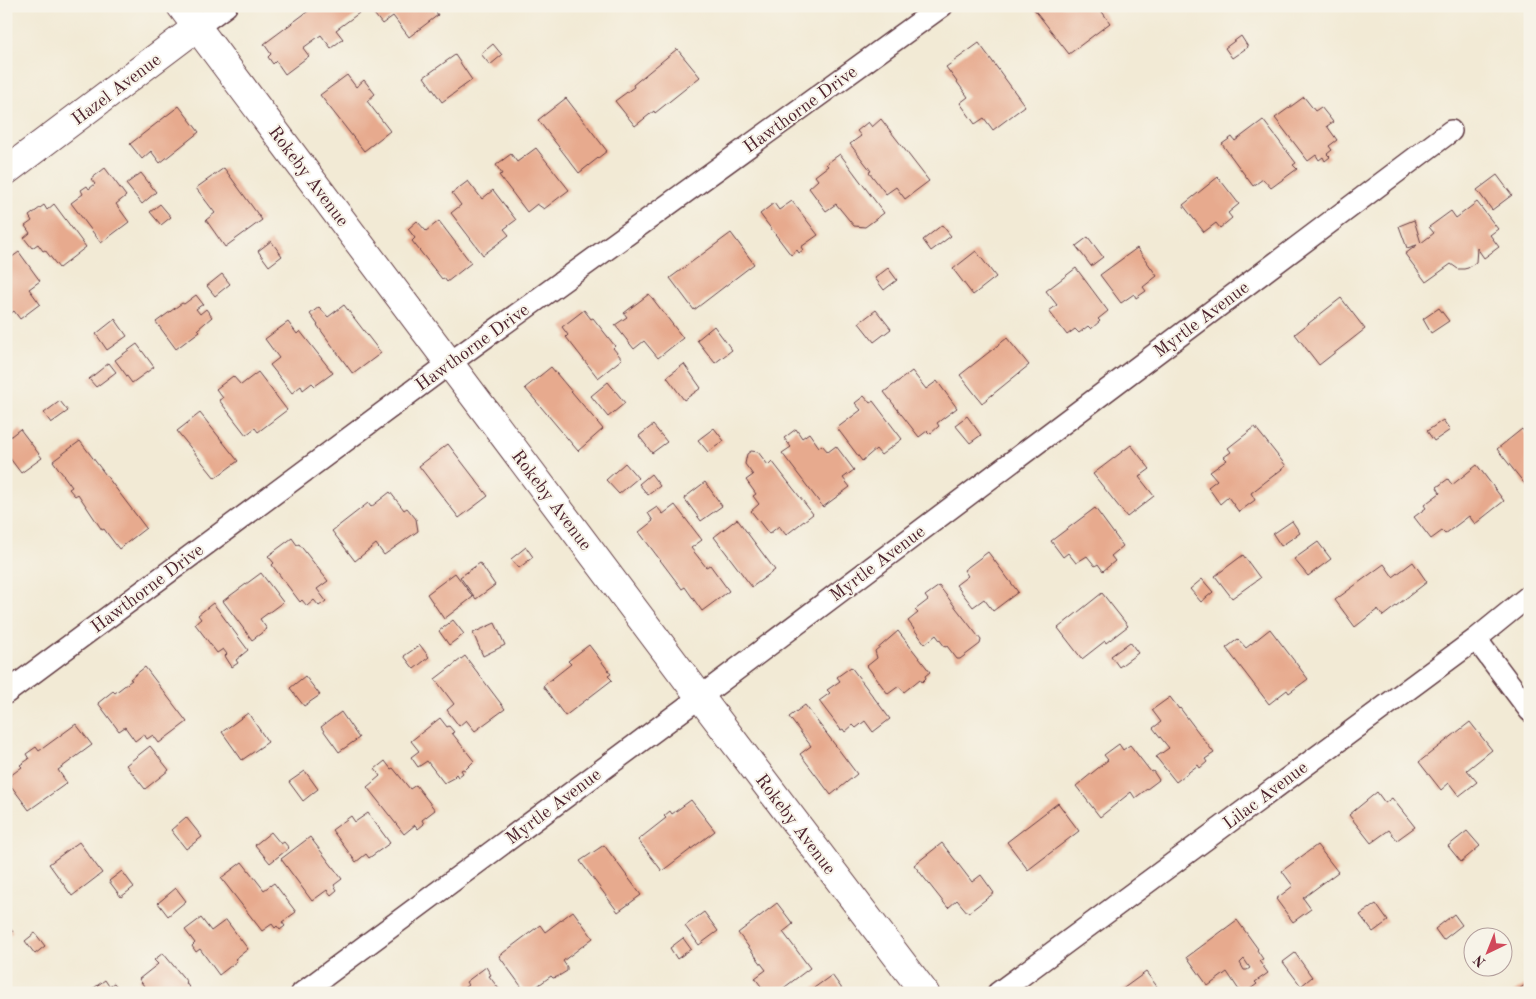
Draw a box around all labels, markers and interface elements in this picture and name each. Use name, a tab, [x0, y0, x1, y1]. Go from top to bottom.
street label: Hazel Avenue	[69, 51, 164, 129]
street label: Hawthorne Drive	[741, 63, 861, 157]
street label: Rokeby Avenue	[265, 123, 352, 230]
street label: Myrtle Avenue	[1151, 278, 1252, 361]
street label: Hawthorne Drive	[413, 301, 533, 395]
street label: Rokeby Avenue	[508, 447, 595, 554]
street label: Myrtle Avenue	[827, 522, 928, 605]
street label: Hawthorne Drive	[88, 541, 207, 637]
street label: Lilac Avenue	[1220, 758, 1311, 833]
street label: Myrtle Avenue	[503, 765, 604, 848]
street label: Rokeby Avenue	[752, 771, 839, 878]
north arrow	[1464, 926, 1514, 976]
text: N	[1471, 952, 1489, 970]

